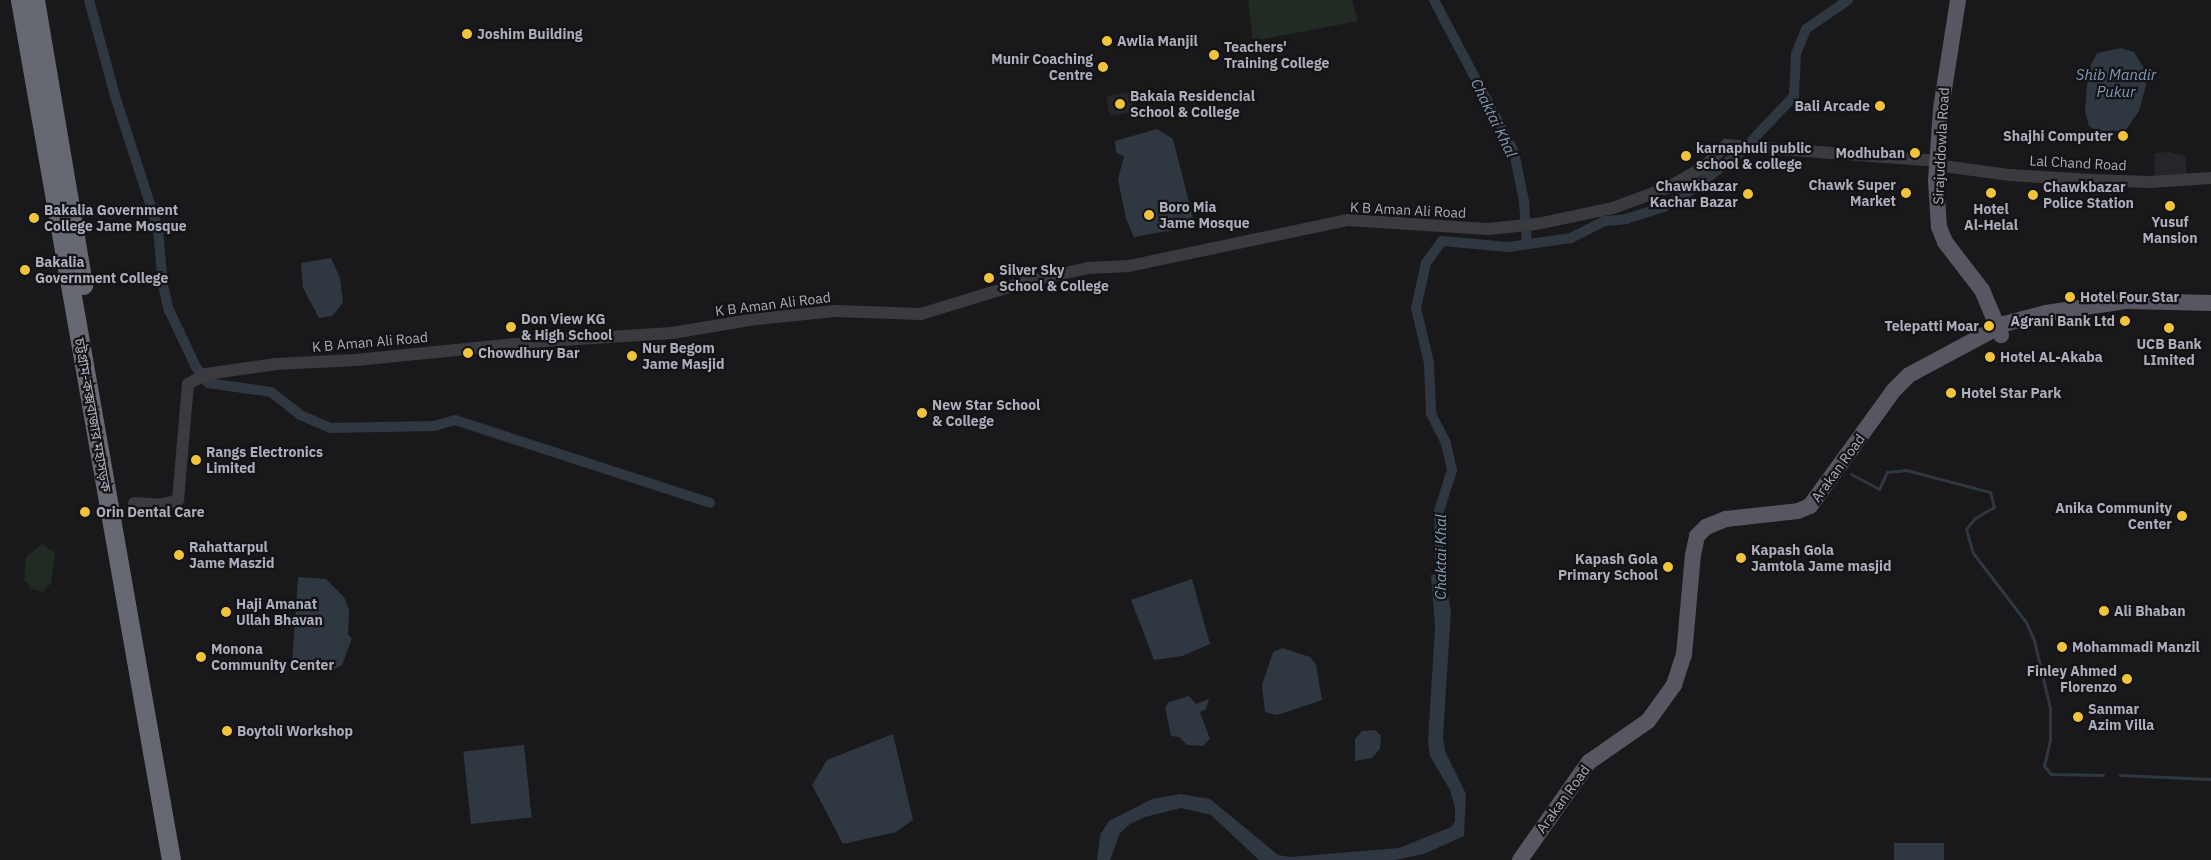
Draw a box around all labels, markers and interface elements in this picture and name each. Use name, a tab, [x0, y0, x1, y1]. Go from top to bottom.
place label: Joshim Building	[477, 26, 582, 42]
marker: Joshim Building	[461, 28, 473, 40]
place label: Awlia Manjil	[1117, 33, 1198, 49]
marker: Awlia Manjil	[1101, 35, 1113, 47]
place label: Teachers' Training College	[1224, 39, 1329, 72]
marker: Teachers' Training College	[1208, 49, 1220, 61]
place label: Munir Coaching Centre	[991, 51, 1093, 84]
marker: Munir Coaching Centre	[1097, 61, 1109, 73]
water label: Shib Mandir Pukur	[2076, 65, 2156, 100]
water label: Chaktai Khal	[1467, 76, 1521, 160]
street label: Sirajuddowla Road	[1930, 87, 1952, 205]
place label: Bakaia Residencial School & College	[1130, 88, 1255, 120]
marker: Bakaia Residencial School & College	[1114, 98, 1126, 110]
place label: Bali Arcade	[1794, 98, 1870, 114]
marker: Bali Arcade	[1874, 100, 1886, 112]
place label: Shajhi Computer	[2003, 128, 2113, 144]
marker: Shajhi Computer	[2117, 130, 2129, 142]
place label: karnaphuli public school & college	[1696, 140, 1812, 172]
place label: Modhuban	[1836, 145, 1905, 161]
marker: Modhuban	[1909, 147, 1921, 159]
marker: karnaphuli public school & college	[1680, 150, 1692, 162]
street label: Lal Chand Road	[2029, 152, 2127, 174]
place label: Chawk Super Market	[1808, 177, 1896, 210]
place label: Chawkbazar Kachar Bazar	[1650, 178, 1738, 210]
place label: Chawkbazar Police Station	[2043, 179, 2134, 212]
marker: Chawk Super Market	[1900, 187, 1912, 199]
marker: Hotel Al-Helal	[1985, 187, 1997, 199]
marker: Chawkbazar Kachar Bazar	[1742, 188, 1754, 200]
marker: Chawkbazar Police Station	[2027, 189, 2039, 201]
place label: Boro Mia Jame Mosque	[1159, 199, 1250, 232]
street label: K B Aman Ali Road	[1349, 199, 1467, 221]
marker: Yusuf Mansion	[2164, 200, 2176, 212]
place label: Hotel Al-Helal	[1964, 201, 2018, 233]
place label: Bakalia Government College Jame Mosque	[44, 202, 187, 234]
marker: Boro Mia Jame Mosque	[1143, 209, 1155, 221]
marker: Bakalia Government College Jame Mosque	[28, 212, 40, 224]
place label: Yusuf Mansion	[2142, 214, 2198, 246]
place label: Bakalia Government College	[35, 254, 168, 286]
place label: Silver Sky School & College	[999, 262, 1109, 294]
marker: Bakalia Government College	[19, 264, 31, 276]
marker: Silver Sky School & College	[983, 272, 995, 284]
street label: K B Aman Ali Road	[714, 289, 832, 319]
place label: Hotel Four Star	[2080, 289, 2179, 305]
marker: Hotel Four Star	[2064, 291, 2076, 303]
place label: Don View KG & High School	[521, 311, 612, 344]
place label: Agrani Bank Ltd	[2011, 313, 2115, 329]
marker: Agrani Bank Ltd	[2119, 315, 2131, 327]
place label: Telepatti Moar	[1884, 318, 1979, 334]
marker: Telepatti Moar	[1983, 320, 1995, 332]
marker: Don View KG & High School	[505, 321, 517, 333]
marker: UCB Bank LImited	[2163, 322, 2175, 334]
street label: K B Aman Ali Road	[311, 329, 429, 355]
place label: UCB Bank LImited	[2136, 336, 2202, 368]
street label: চট্টগ্রাম-কক্সবাজার মহাসড়ক	[71, 337, 115, 493]
place label: Nur Begom Jame Masjid	[642, 340, 724, 372]
place label: Chowdhury Bar	[478, 345, 580, 361]
marker: Chowdhury Bar	[462, 347, 474, 359]
place label: Hotel AL-Akaba	[2000, 349, 2103, 365]
marker: Nur Begom Jame Masjid	[626, 350, 638, 362]
marker: Hotel AL-Akaba	[1984, 351, 1996, 363]
place label: Hotel Star Park	[1961, 385, 2061, 401]
marker: Hotel Star Park	[1945, 387, 1957, 399]
place label: New Star School & College	[932, 397, 1040, 430]
marker: New Star School & College	[916, 407, 928, 419]
street label: Arakan Road	[1808, 431, 1868, 505]
place label: Rangs Electronics Limited	[206, 444, 323, 477]
marker: Rangs Electronics Limited	[190, 454, 202, 466]
place label: Anika Community Center	[2055, 500, 2172, 532]
place label: Orin Dental Care	[96, 504, 205, 520]
marker: Orin Dental Care	[78, 505, 92, 519]
marker: Anika Community Center	[2176, 510, 2188, 522]
water label: Chaktai Khal	[1432, 514, 1450, 600]
place label: Rahattarpul Jame Maszid	[189, 539, 275, 572]
place label: Kapash Gola Jamtola Jame masjid	[1751, 542, 1892, 574]
marker: Rahattarpul Jame Maszid	[173, 549, 185, 561]
place label: Kapash Gola Primary School	[1558, 551, 1658, 584]
marker: Kapash Gola Jamtola Jame masjid	[1735, 552, 1747, 564]
marker: Kapash Gola Primary School	[1662, 561, 1674, 573]
place label: Haji Amanat Ullah Bhavan	[236, 596, 323, 628]
place label: Ali Bhaban	[2114, 603, 2186, 619]
marker: Ali Bhaban	[2098, 605, 2110, 617]
marker: Haji Amanat Ullah Bhavan	[220, 606, 232, 618]
place label: Mohammadi Manzil	[2072, 639, 2200, 655]
place label: Monona Community Center	[211, 641, 334, 674]
marker: Mohammadi Manzil	[2056, 641, 2068, 653]
marker: Monona Community Center	[195, 651, 207, 663]
place label: Finley Ahmed Florenzo	[2027, 663, 2117, 696]
marker: Finley Ahmed Florenzo	[2121, 673, 2133, 685]
place label: Sanmar Azim Villa	[2088, 701, 2154, 734]
marker: Sanmar Azim Villa	[2072, 711, 2084, 723]
place label: Boytoli Workshop	[237, 723, 353, 739]
marker: Boytoli Workshop	[221, 725, 233, 737]
street label: Arakan Road	[1533, 762, 1593, 836]

